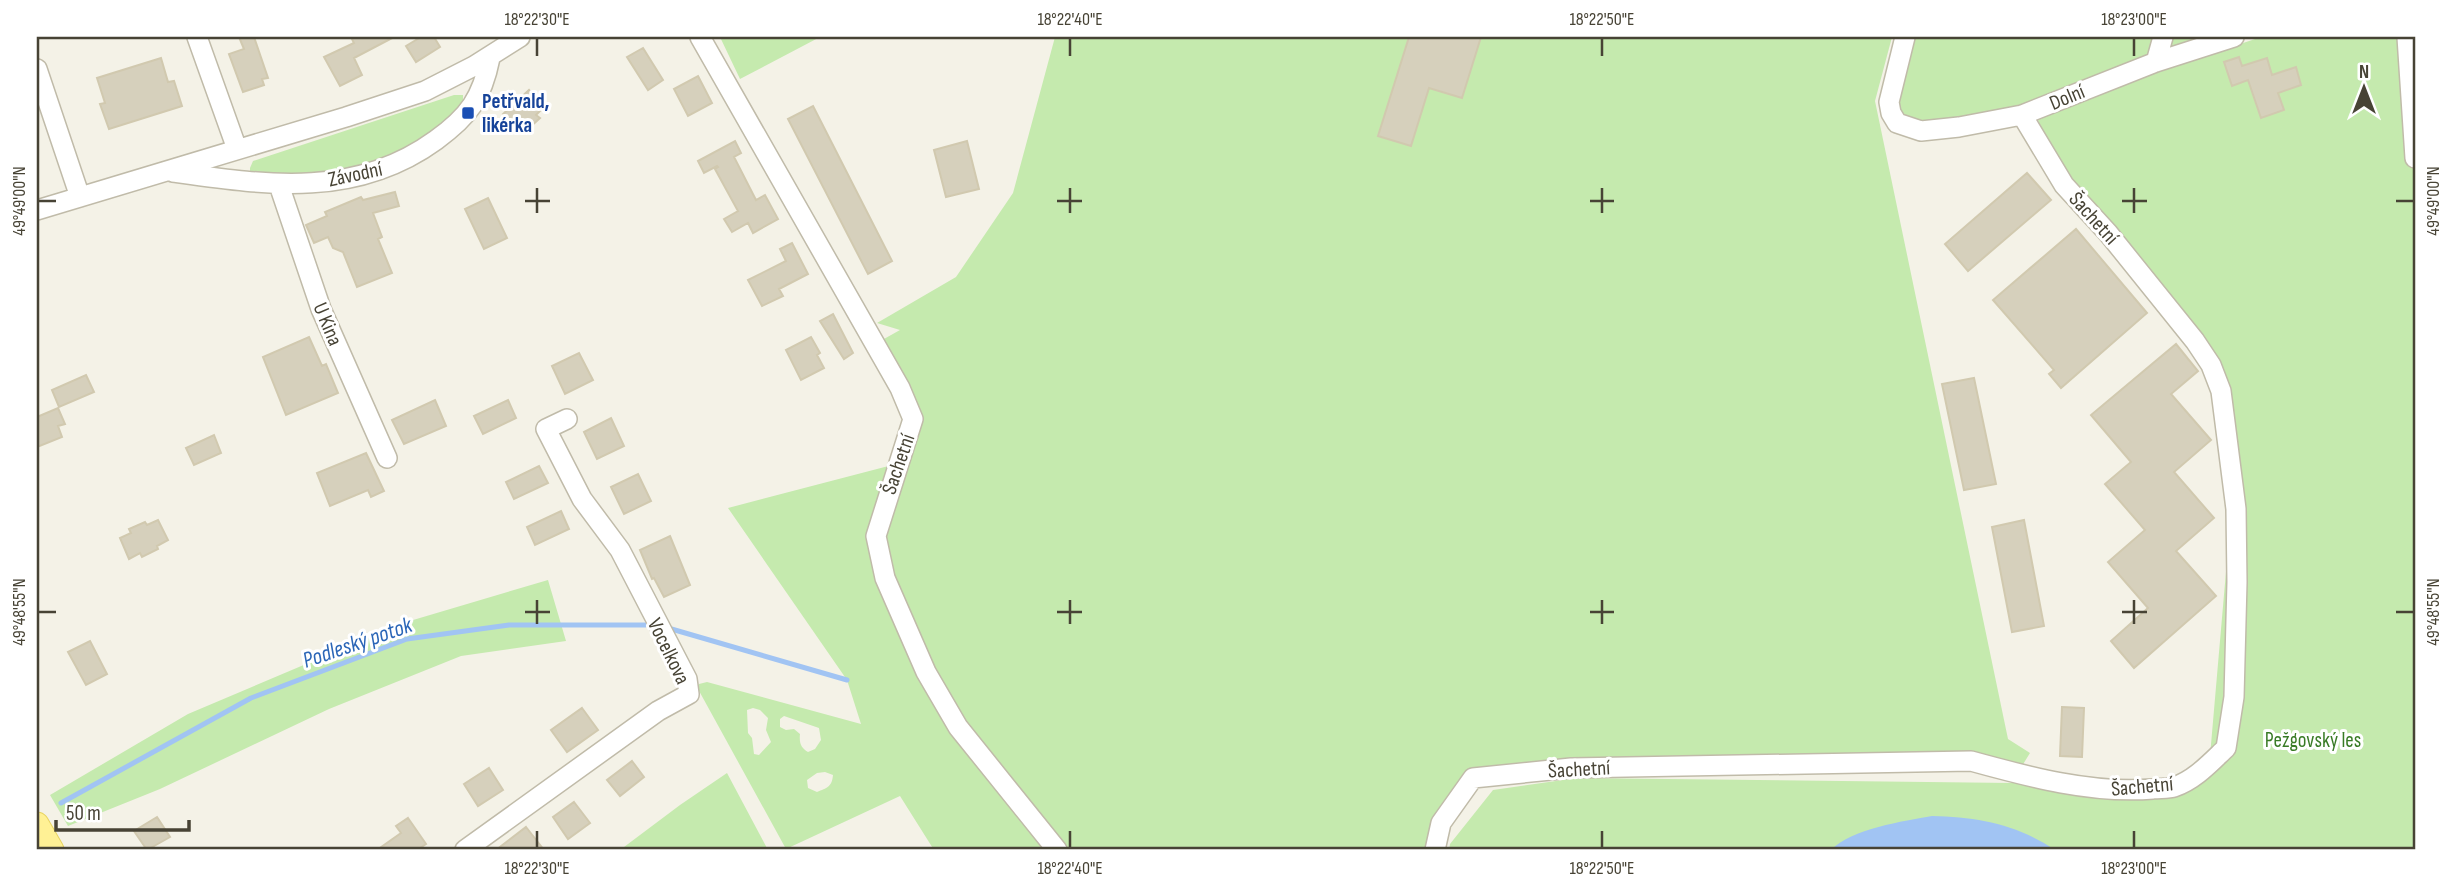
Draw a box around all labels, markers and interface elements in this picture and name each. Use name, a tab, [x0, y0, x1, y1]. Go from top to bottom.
text: 18°22'30"E	[504, 9, 570, 30]
text: 18°22'40"E	[1037, 9, 1103, 30]
text: 18°22'50"E	[1570, 9, 1634, 30]
text: 18°23'00"E	[2101, 9, 2167, 30]
north arrow	[2330, 52, 2400, 122]
text: N	[2359, 61, 2369, 84]
street label: Dolní	[2046, 79, 2089, 116]
place label: Petřvald, likérka	[482, 89, 550, 138]
marker: Petřvald, likérka	[460, 105, 476, 121]
street label: Závodní	[326, 157, 385, 192]
text: 49°49'00"N	[9, 166, 30, 236]
text: 49°49'00"N	[2423, 166, 2444, 236]
street label: Šachetní	[2064, 187, 2124, 250]
street label: U Kina	[307, 299, 348, 349]
street label: Šachetní	[877, 431, 920, 498]
text: 49°48'55"N	[9, 578, 30, 646]
text: 49°48'55"N	[2423, 578, 2444, 646]
water label: Podleský potok	[299, 611, 417, 675]
street label: Vocelkova	[642, 614, 695, 688]
park label: Pežgovský les	[2265, 728, 2361, 753]
street label: Šachetní	[1547, 755, 1611, 784]
street label: Šachetní	[2110, 771, 2174, 802]
scale bar	[56, 789, 189, 833]
text: 50 m	[66, 801, 101, 826]
text: 18°22'30"E	[504, 858, 570, 879]
text: 18°22'40"E	[1037, 858, 1103, 879]
text: 18°22'50"E	[1570, 858, 1634, 879]
text: 18°23'00"E	[2101, 858, 2167, 879]

